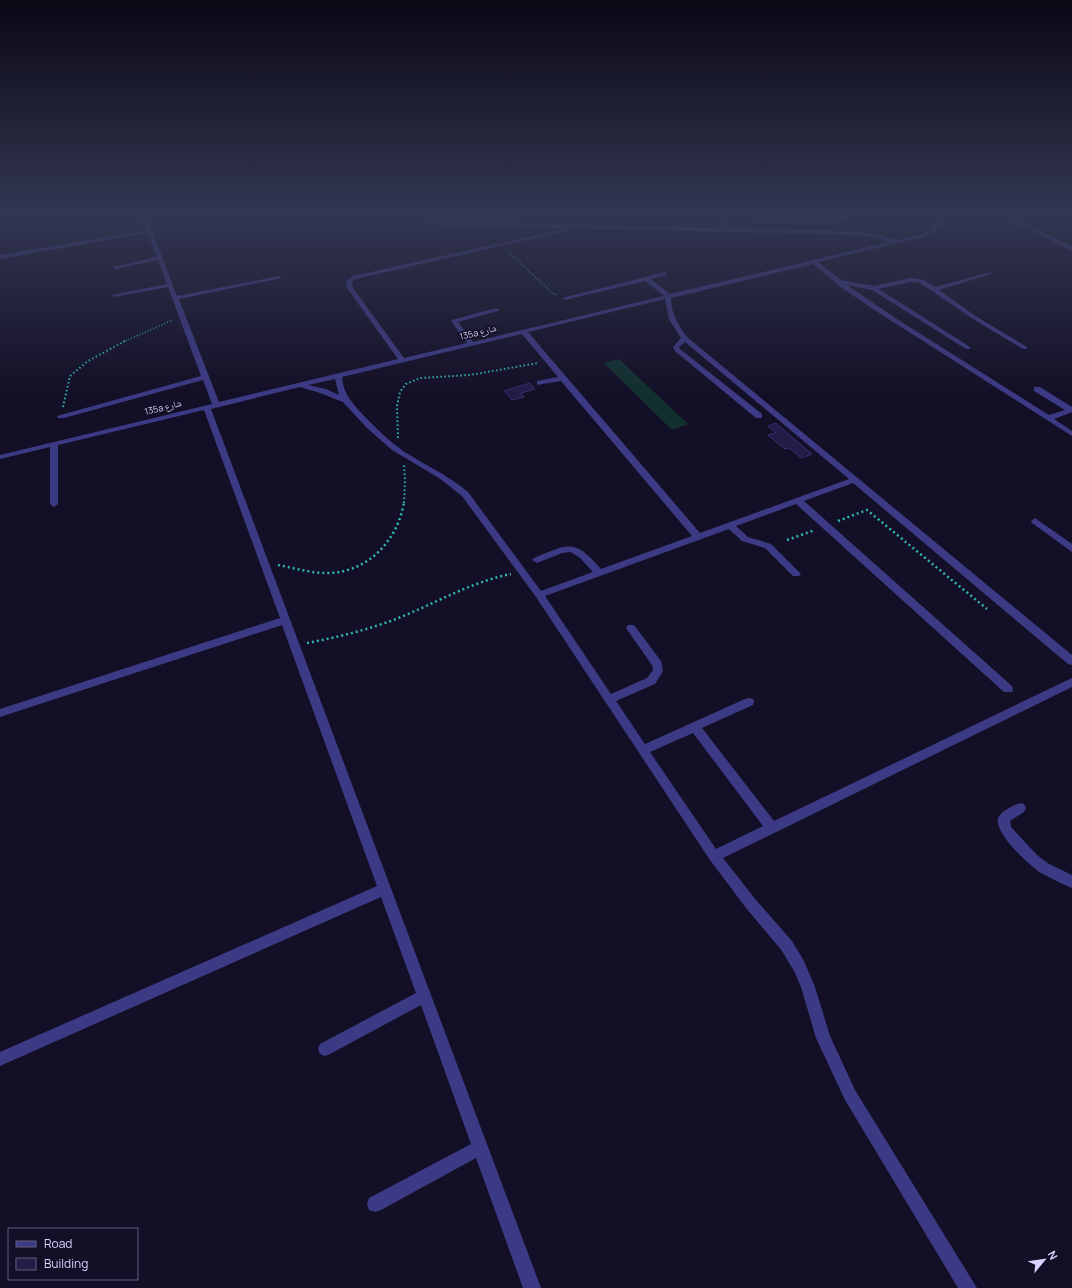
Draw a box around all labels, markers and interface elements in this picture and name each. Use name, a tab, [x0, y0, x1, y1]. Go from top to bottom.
street label: 135a شارع	[458, 321, 498, 343]
street label: 135a شارع	[143, 396, 183, 418]
legend	[8, 1228, 138, 1280]
text: Road	[44, 1235, 72, 1252]
north arrow	[1024, 1240, 1064, 1280]
text: N	[1045, 1248, 1062, 1262]
text: Building	[44, 1255, 88, 1272]

